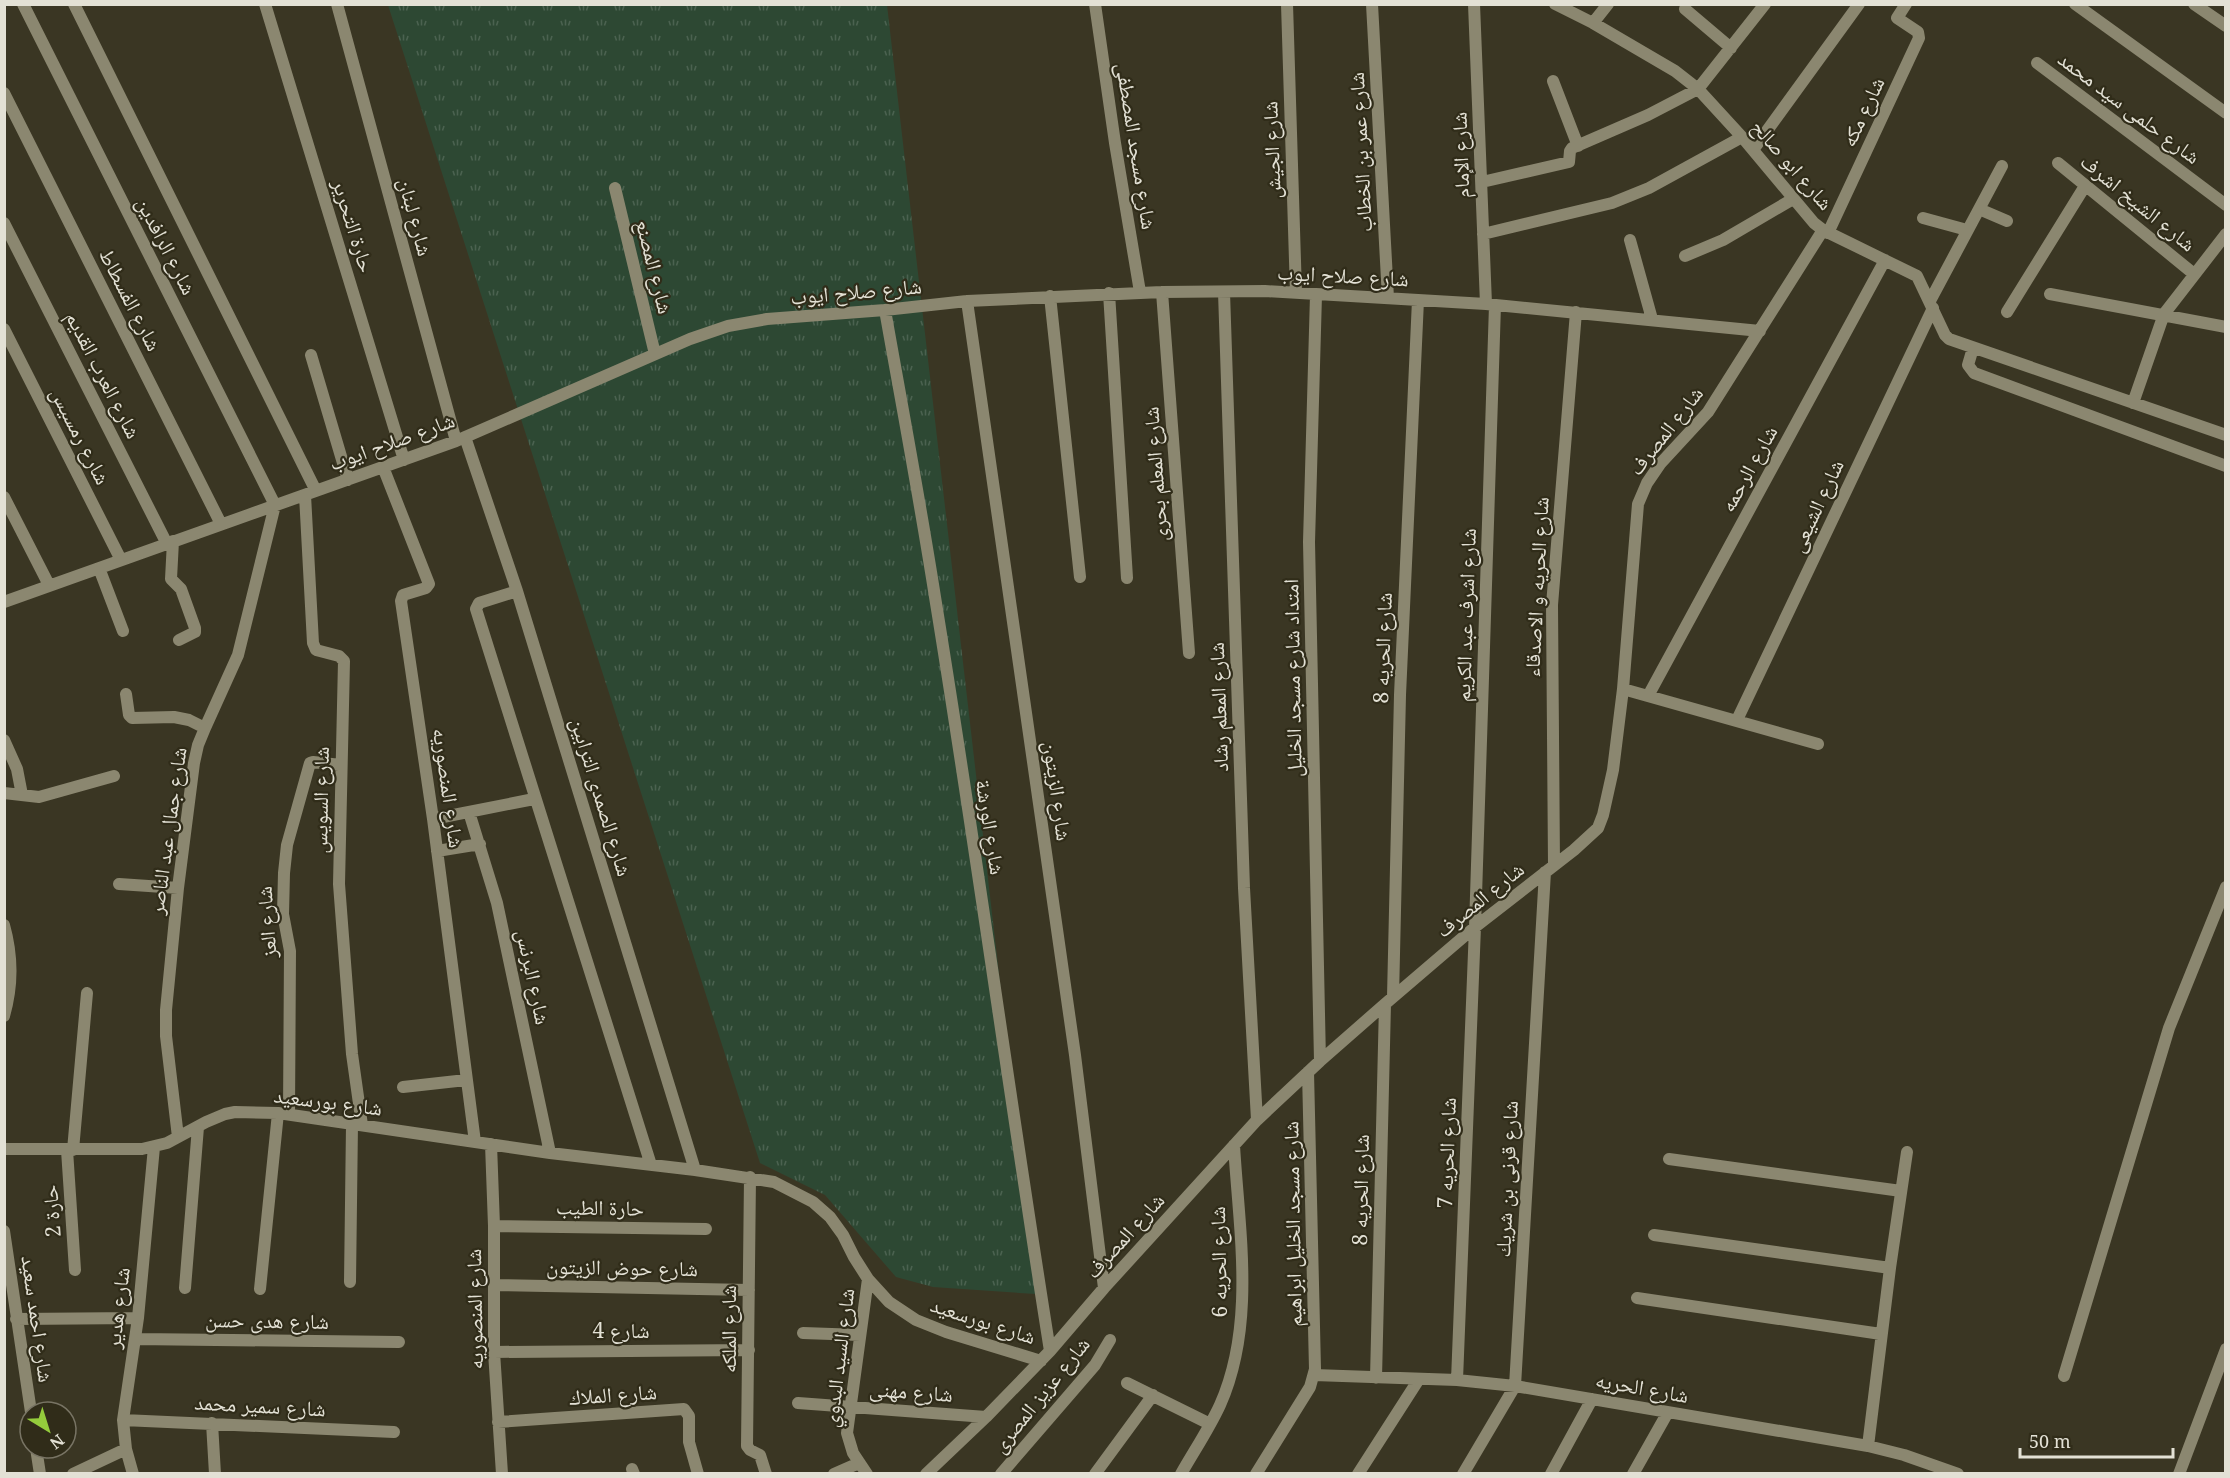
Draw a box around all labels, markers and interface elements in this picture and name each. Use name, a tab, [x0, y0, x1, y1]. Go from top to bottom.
street label: شارع حلمى سيد محمد	[2053, 44, 2206, 170]
street label: شارع مسجد المصطفى	[1110, 60, 1164, 231]
street label: شارع عمر بن الخطاب	[1342, 71, 1378, 233]
street label: شارع مكه	[1834, 72, 1890, 151]
street label: شارع الجيش	[1255, 101, 1287, 199]
street label: شارع الإمام	[1445, 111, 1476, 199]
street label: شارع ابو صالح	[1746, 113, 1840, 216]
street label: شارع الشيخ اشرف	[2075, 147, 2202, 257]
street label: حارة التحرير	[326, 175, 381, 276]
street label: شارع لبنان	[392, 175, 440, 259]
street label: شارع الرافدين	[130, 192, 204, 299]
street label: شارع المصنع	[630, 217, 680, 317]
street label: شارع الفسطاط	[93, 243, 169, 356]
street label: شارع صلاح ايوب	[1277, 258, 1410, 292]
street label: شارع صلاح ايوب	[789, 271, 923, 311]
street label: شارع العرب القديم	[59, 306, 148, 444]
street label: شارع المصرف	[1622, 380, 1709, 481]
street label: شارع رمسيس	[44, 382, 117, 489]
street label: شارع صلاح ايوب	[325, 405, 458, 477]
street label: شارع المعلم بحرى	[1136, 406, 1175, 542]
street label: شارع الرحمه	[1713, 420, 1783, 517]
street label: شارع الشيعى	[1782, 455, 1850, 557]
street label: شارع الحريه و الاصدقاء	[1517, 496, 1555, 678]
street label: شارع اشرف عبد الكريم	[1448, 528, 1483, 702]
street label: امتداد شارع مسجد الخليل	[1276, 579, 1308, 777]
street label: شارع الحريه 8	[1366, 592, 1398, 704]
street label: شارع المعلم رشاد	[1202, 642, 1235, 772]
street label: شارع الصمدى الترابين	[565, 714, 639, 879]
street label: شارع المنصوريه	[427, 726, 471, 850]
street label: شارع الزيتون	[1037, 739, 1079, 842]
street label: شارع جمال عبد الناصر	[141, 745, 193, 917]
street label: شارع السويس	[305, 746, 335, 854]
street label: شارع الورشة	[970, 777, 1012, 876]
street label: شارع المصرف	[1429, 855, 1529, 944]
street label: شارع العز	[250, 885, 283, 960]
street label: شارع البرنس	[510, 927, 558, 1027]
street label: شارع بورسعيد	[272, 1080, 384, 1122]
street label: شارع الحريه 7	[1430, 1097, 1462, 1209]
street label: شارع قرنى بن شريك	[1488, 1100, 1524, 1258]
street label: شارع مسجد الخليل ابراهيم	[1276, 1121, 1309, 1327]
street label: شارع الحريه 8	[1345, 1134, 1375, 1246]
street label: حارة 2	[35, 1184, 67, 1238]
street label: شارع المصرف	[1078, 1187, 1170, 1284]
street label: حارة الطيب	[556, 1192, 644, 1222]
street label: شارع الحريه 6	[1203, 1206, 1233, 1318]
street label: شارع المنصوريه	[459, 1248, 489, 1370]
street label: شارع حوض الزيتون	[546, 1252, 698, 1282]
street label: شارع احمد سعيد	[15, 1254, 61, 1384]
street label: شارع هدير	[98, 1266, 136, 1351]
street label: شارع الملكه	[714, 1285, 742, 1373]
street label: شارع السيد البدوي	[816, 1287, 864, 1430]
street label: شارع بورسعيد	[927, 1290, 1040, 1350]
street label: شارع هدى حسن	[205, 1305, 329, 1335]
street label: شارع 4	[592, 1316, 650, 1344]
street label: شارع عزيز المصرى	[985, 1331, 1096, 1458]
street label: شارع الحريه	[1593, 1365, 1691, 1409]
street label: شارع مهنى	[868, 1374, 954, 1408]
street label: شارع الملاك	[568, 1377, 658, 1411]
street label: شارع سمير محمد	[194, 1388, 326, 1422]
north arrow	[18, 1400, 78, 1460]
scale bar	[2020, 1421, 2173, 1459]
text: N	[45, 1429, 69, 1455]
text: 50 m	[2029, 1429, 2071, 1453]

